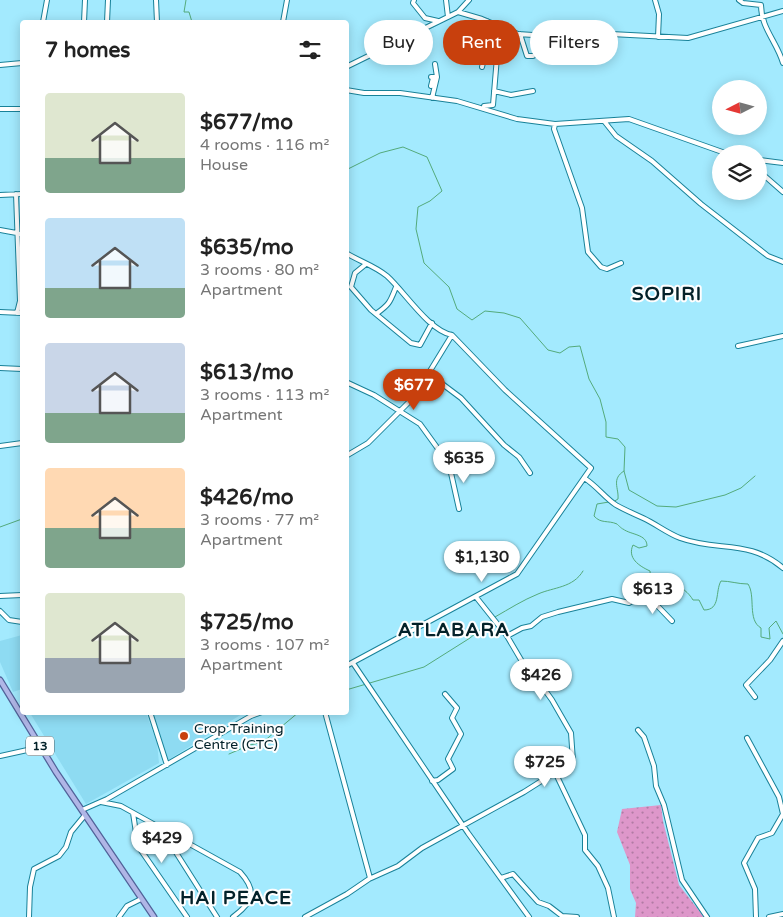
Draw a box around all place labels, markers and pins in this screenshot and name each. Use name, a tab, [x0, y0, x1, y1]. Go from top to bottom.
pin: $677	[384, 368, 444, 411]
pin: $635	[434, 442, 494, 484]
pin: $1,130	[441, 540, 523, 583]
pin: $613	[623, 572, 683, 615]
pin: $426	[511, 658, 571, 701]
place label: Crop Training Centre (CTC)	[194, 720, 284, 753]
marker: Crop Training Centre (CTC)	[178, 730, 190, 742]
pin: $725	[515, 746, 575, 788]
pin: $429	[132, 822, 192, 864]

